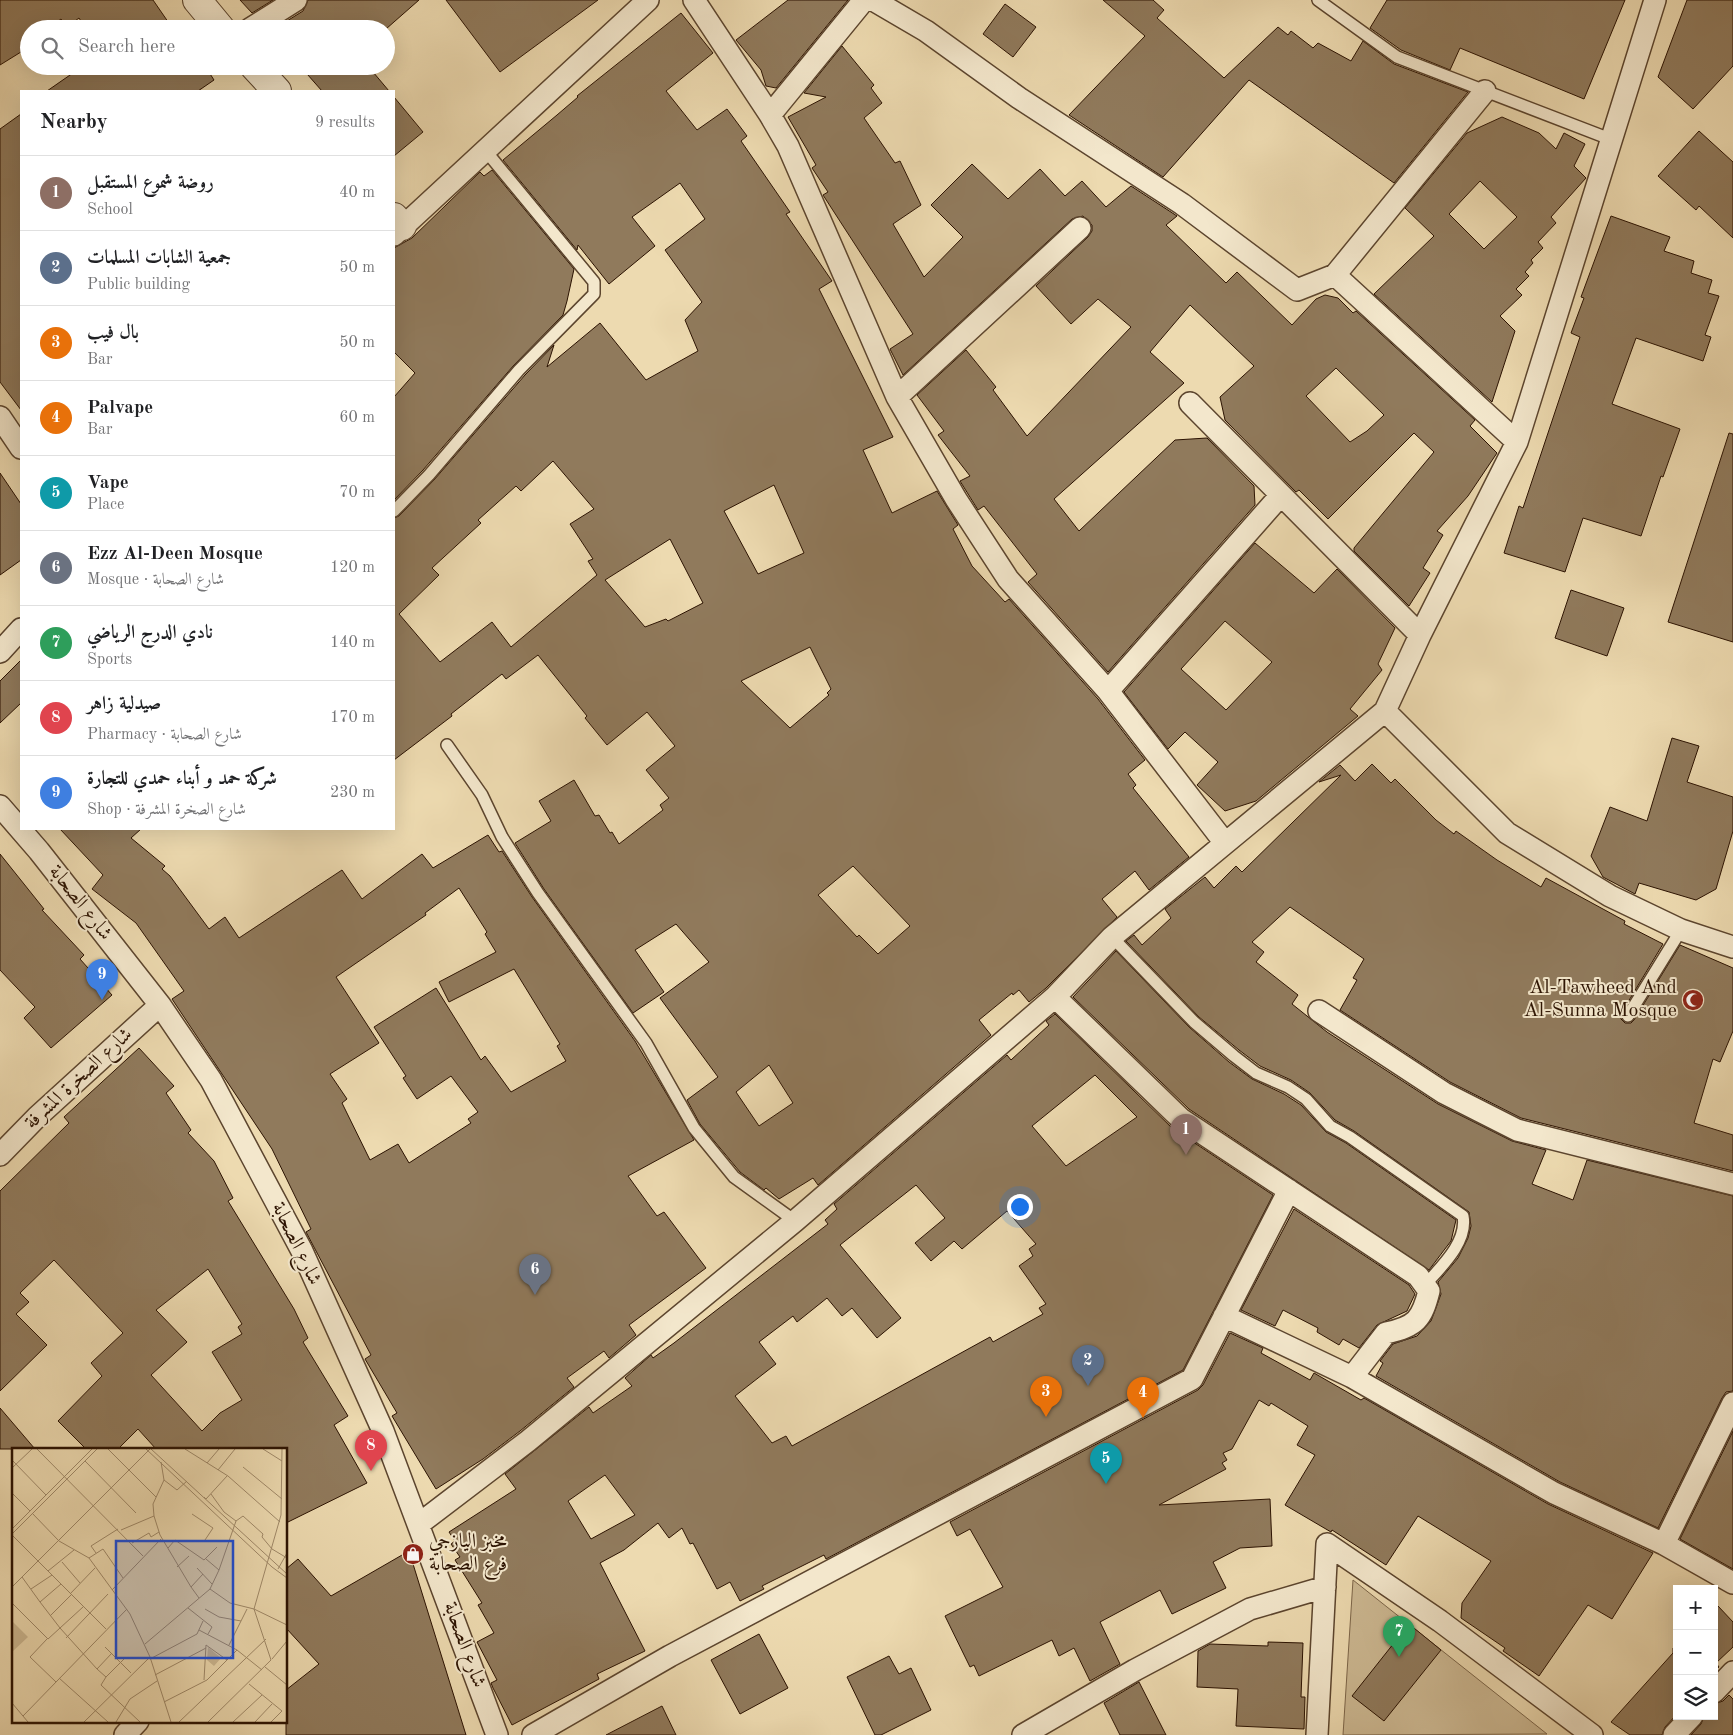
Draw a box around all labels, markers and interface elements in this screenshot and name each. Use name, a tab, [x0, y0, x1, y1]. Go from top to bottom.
search box	[20, 20, 395, 75]
icon: search	[38, 34, 66, 62]
text: Search here	[78, 38, 175, 57]
text: Nearby	[40, 112, 108, 133]
text: 9 results	[315, 115, 375, 131]
text: روضة شموع المستقبل	[87, 174, 214, 193]
text: 1	[51, 185, 61, 201]
text: 40 m	[339, 185, 375, 201]
text: School	[87, 202, 133, 218]
text: جمعية الشابات المسلمات	[87, 249, 231, 268]
text: 2	[51, 260, 61, 276]
text: 50 m	[339, 260, 375, 276]
text: Public building	[87, 277, 190, 293]
text: بال فيب	[87, 324, 139, 343]
text: 3	[51, 335, 61, 351]
text: 50 m	[339, 335, 375, 351]
text: Bar	[87, 352, 113, 368]
text: Palvape	[87, 399, 153, 418]
text: 4	[51, 410, 61, 426]
text: 60 m	[339, 410, 375, 426]
text: Bar	[87, 422, 113, 438]
text: Vape	[87, 474, 129, 493]
text: 5	[51, 485, 61, 501]
text: 70 m	[339, 485, 375, 501]
text: Place	[87, 497, 124, 513]
text: Ezz Al-Deen Mosque	[87, 545, 263, 564]
text: 6	[51, 560, 61, 576]
text: 120 m	[330, 560, 375, 576]
text: Mosque · شارع الصحابة	[87, 572, 224, 588]
text: نادي الدرج الرياضي	[87, 624, 213, 643]
text: 7	[51, 635, 61, 651]
text: 140 m	[330, 635, 375, 651]
text: Sports	[87, 652, 132, 668]
text: صيدلية زاهر	[87, 695, 161, 714]
text: 8	[51, 710, 61, 726]
text: 170 m	[330, 710, 375, 726]
text: Pharmacy · شارع الصحابة	[87, 727, 242, 743]
text: شركة حمد و أبناء حمدي للتجارة	[87, 770, 277, 789]
text: 9	[51, 785, 61, 801]
text: 230 m	[330, 785, 375, 801]
text: Shop · شارع الصخرة المشرفة	[87, 802, 246, 818]
street label: شارع الصحابة	[40, 862, 115, 948]
pin: 9	[86, 959, 118, 1000]
place label: Al-Tawheed And Al-Sunna Mosque	[1523, 978, 1677, 1021]
mosque icon: Al-Tawheed And Al-Sunna Mosque	[1681, 988, 1705, 1012]
street label: شارع الصخرة المشرفة	[22, 1025, 140, 1138]
pin: 1	[1170, 1114, 1202, 1155]
your location	[1007, 1194, 1033, 1220]
street label: شارع الصحابة	[262, 1200, 325, 1291]
pin: 6	[519, 1254, 551, 1295]
pin: 2	[1072, 1345, 1104, 1386]
pin: 3	[1030, 1376, 1062, 1417]
pin: 4	[1127, 1377, 1159, 1418]
pin: 8	[355, 1430, 387, 1471]
pin: 5	[1090, 1443, 1122, 1484]
inset map	[12, 1448, 288, 1722]
place label: مخبز اليازجي فرع الصحابة	[429, 1532, 507, 1581]
shop icon: مخبز اليازجي فرع الصحابة	[401, 1542, 425, 1566]
map controls	[1673, 1585, 1718, 1720]
button: +	[1673, 1585, 1718, 1630]
street label: شارع الصحابة	[434, 1600, 489, 1692]
pin: 7	[1383, 1616, 1415, 1657]
button: −	[1673, 1630, 1718, 1675]
button: layers	[1673, 1675, 1718, 1720]

